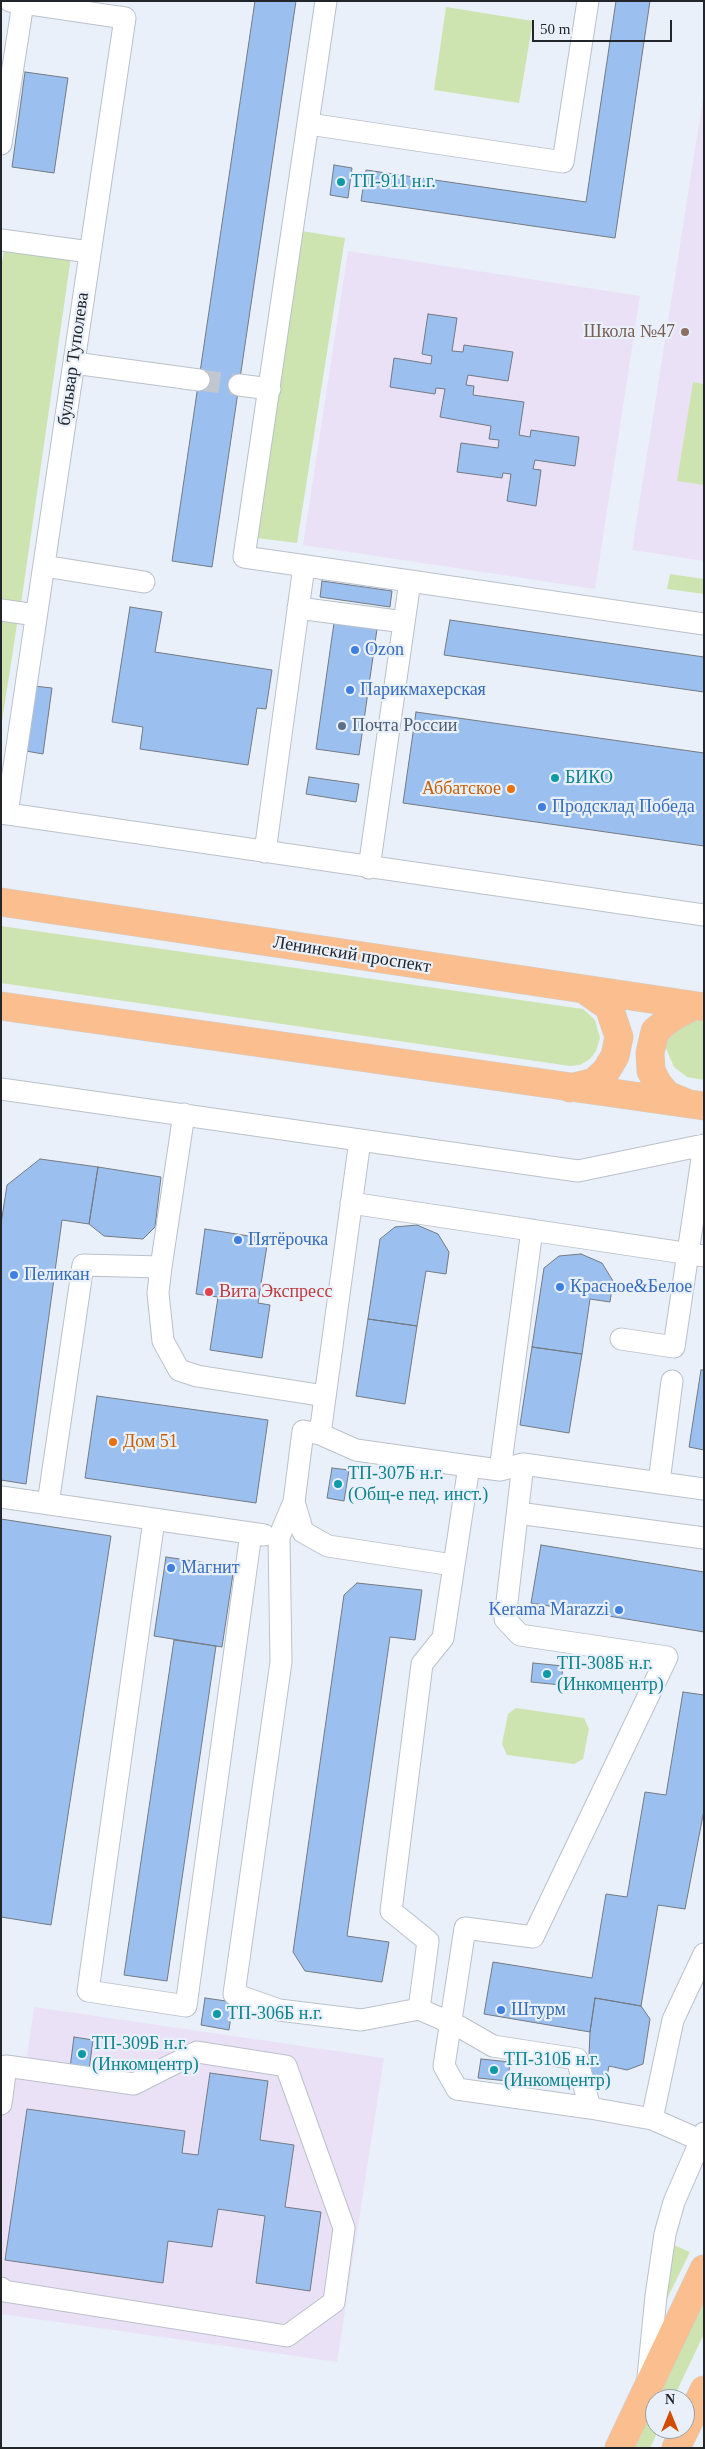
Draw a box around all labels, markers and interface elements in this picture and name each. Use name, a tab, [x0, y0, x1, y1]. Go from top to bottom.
scale bar	[535, 10, 675, 42]
text: 50 m	[540, 21, 570, 37]
place label: ТП-911 н.г.	[351, 171, 436, 193]
marker: ТП-911 н.г.	[335, 176, 347, 188]
street label: бульвар Туполева	[54, 291, 94, 427]
place label: Школа №47	[584, 321, 675, 343]
marker: Школа №47	[679, 326, 691, 338]
place label: Ozon	[365, 639, 404, 661]
marker: Ozon	[349, 644, 361, 656]
place label: Парикмахерская	[360, 679, 486, 701]
marker: Парикмахерская	[344, 684, 356, 696]
place label: Почта России	[352, 715, 457, 737]
marker: Почта России	[336, 720, 348, 732]
place label: БИКО	[565, 767, 613, 789]
marker: БИКО	[549, 772, 561, 784]
place label: Аббатское	[422, 778, 501, 800]
marker: Аббатское	[505, 783, 517, 795]
place label: Продсклад Победа	[552, 796, 695, 818]
marker: Продсклад Победа	[536, 801, 548, 813]
street label: Ленинский проспект	[272, 932, 432, 978]
place label: Пятёрочка	[248, 1229, 328, 1251]
marker: Пятёрочка	[232, 1234, 244, 1246]
place label: Пеликан	[24, 1264, 90, 1286]
marker: Пеликан	[8, 1269, 20, 1281]
place label: Красное&Белое	[570, 1276, 692, 1298]
place label: Вита Экспресс	[219, 1281, 332, 1303]
marker: Красное&Белое	[554, 1281, 566, 1293]
marker: Вита Экспресс	[203, 1286, 215, 1298]
place label: Дом 51	[123, 1431, 178, 1453]
marker: Дом 51	[107, 1436, 119, 1448]
place label: ТП-307Б н.г. (Общ-е пед. инст.)	[348, 1463, 488, 1506]
marker: ТП-307Б н.г. (Общ-е пед. инст.)	[332, 1478, 344, 1490]
place label: Магнит	[181, 1557, 240, 1579]
marker: Магнит	[165, 1562, 177, 1574]
place label: Kerama Marazzi	[489, 1599, 609, 1621]
marker: Kerama Marazzi	[613, 1604, 625, 1616]
place label: ТП-308Б н.г. (Инкомцентр)	[557, 1653, 664, 1696]
marker: ТП-308Б н.г. (Инкомцентр)	[541, 1668, 553, 1680]
place label: Штурм	[511, 1999, 566, 2021]
place label: ТП-306Б н.г.	[227, 2003, 323, 2025]
marker: Штурм	[495, 2004, 507, 2016]
marker: ТП-306Б н.г.	[211, 2008, 223, 2020]
place label: ТП-309Б н.г. (Инкомцентр)	[92, 2033, 199, 2076]
marker: ТП-309Б н.г. (Инкомцентр)	[76, 2048, 88, 2060]
place label: ТП-310Б н.г. (Инкомцентр)	[504, 2049, 611, 2092]
marker: ТП-310Б н.г. (Инкомцентр)	[488, 2064, 500, 2076]
north arrow	[645, 2389, 695, 2439]
text: N	[665, 2392, 675, 2407]

